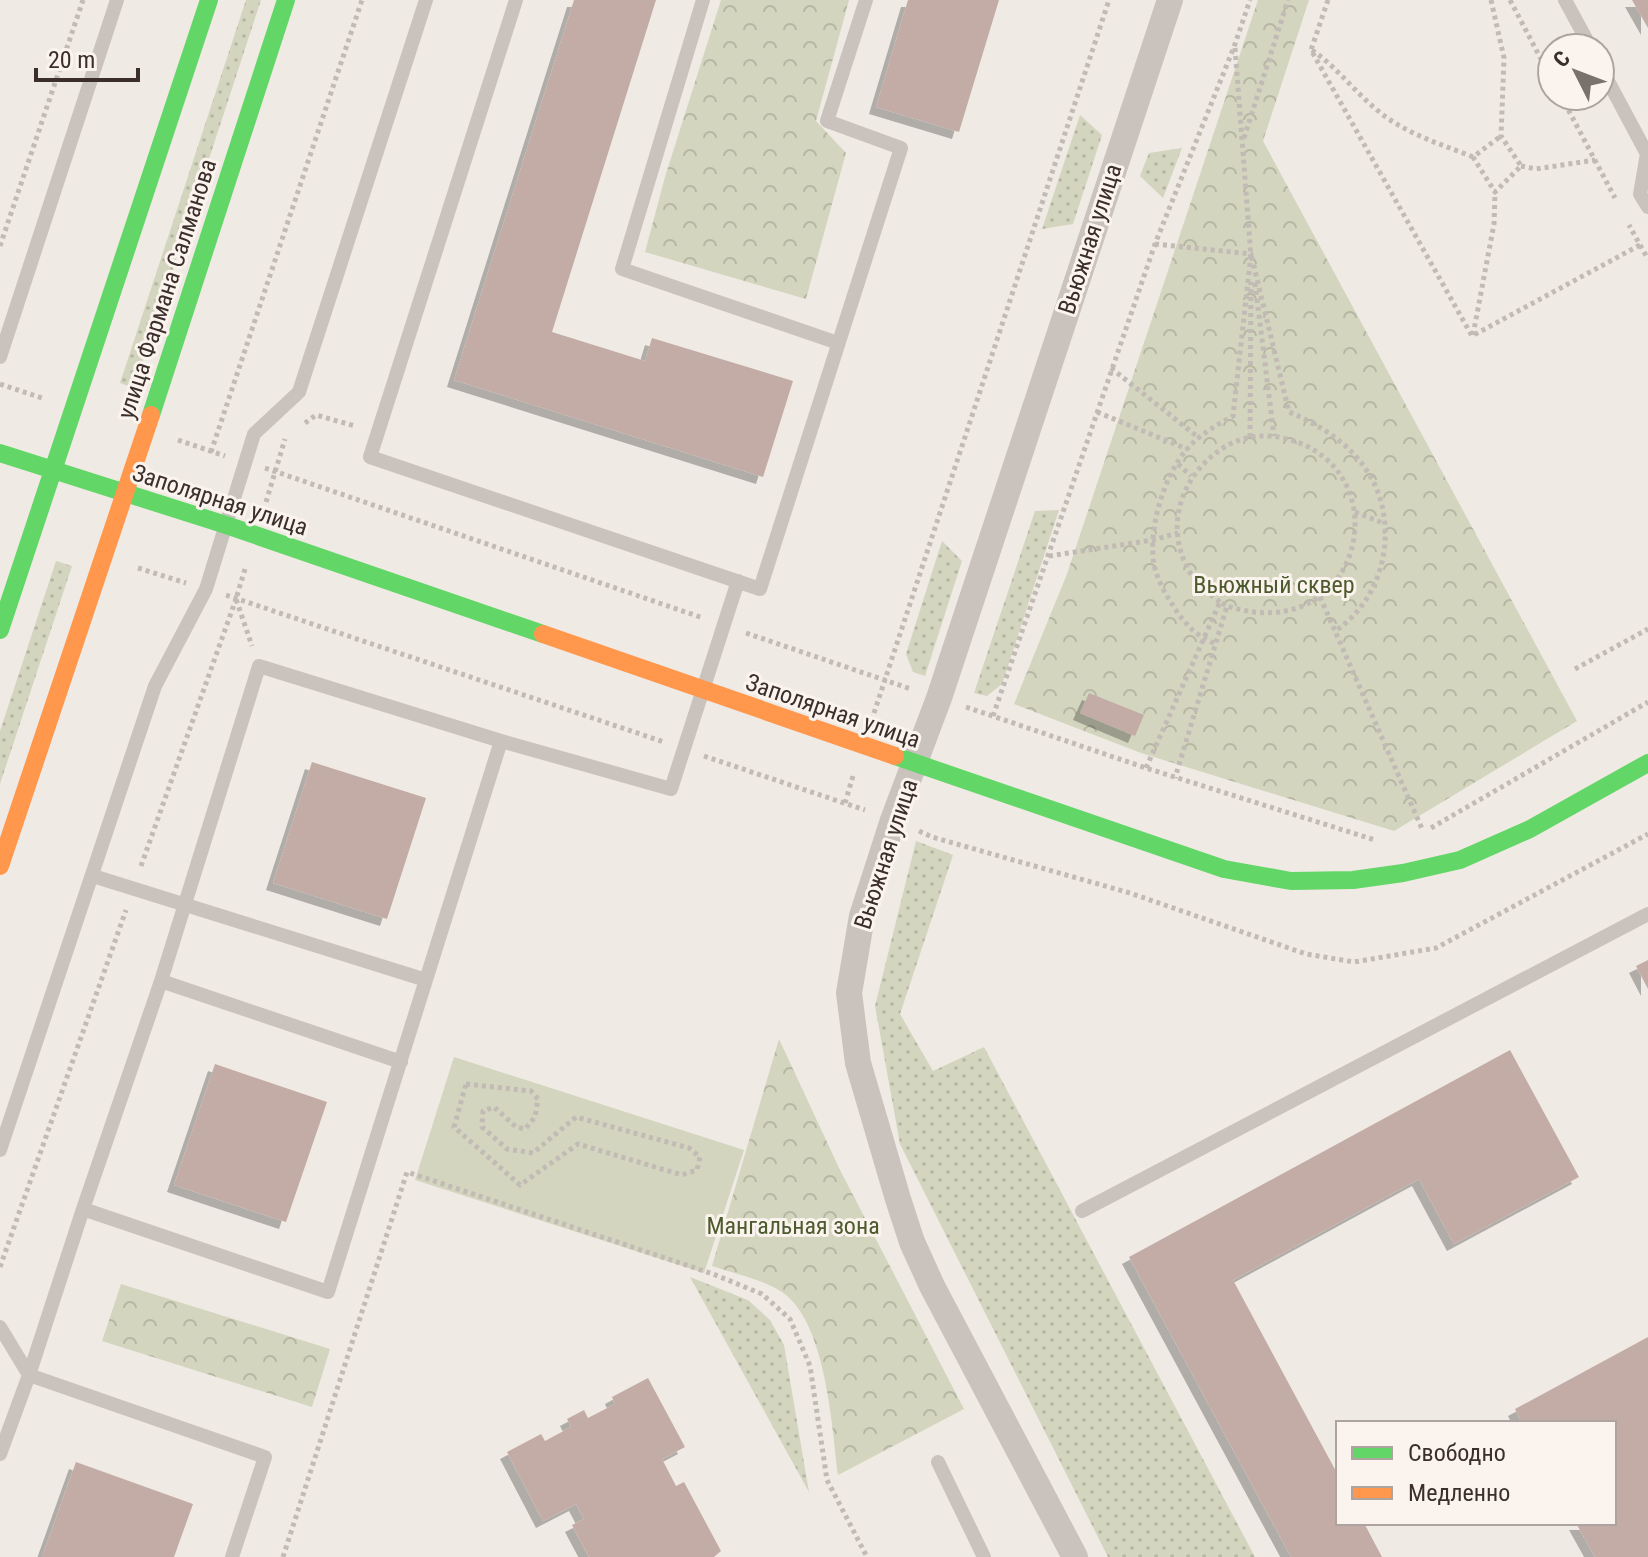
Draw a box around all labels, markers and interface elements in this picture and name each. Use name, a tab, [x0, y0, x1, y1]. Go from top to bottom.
scale bar	[36, 32, 138, 82]
north arrow	[1536, 32, 1616, 112]
text: 20 m	[48, 46, 95, 74]
text: С	[1548, 46, 1575, 72]
street label: улица Фармана Салманова	[112, 156, 222, 422]
street label: Вьюжная улица	[1053, 160, 1127, 318]
street label: Заполярная улица	[129, 458, 311, 542]
park label: Вьюжный сквер	[1193, 571, 1355, 599]
street label: Заполярная улица	[742, 668, 924, 754]
street label: Вьюжная улица	[849, 775, 923, 933]
park label: Мангальная зона	[706, 1212, 880, 1240]
legend	[1336, 1421, 1616, 1525]
text: Свободно	[1408, 1439, 1506, 1467]
text: Медленно	[1408, 1479, 1510, 1507]

